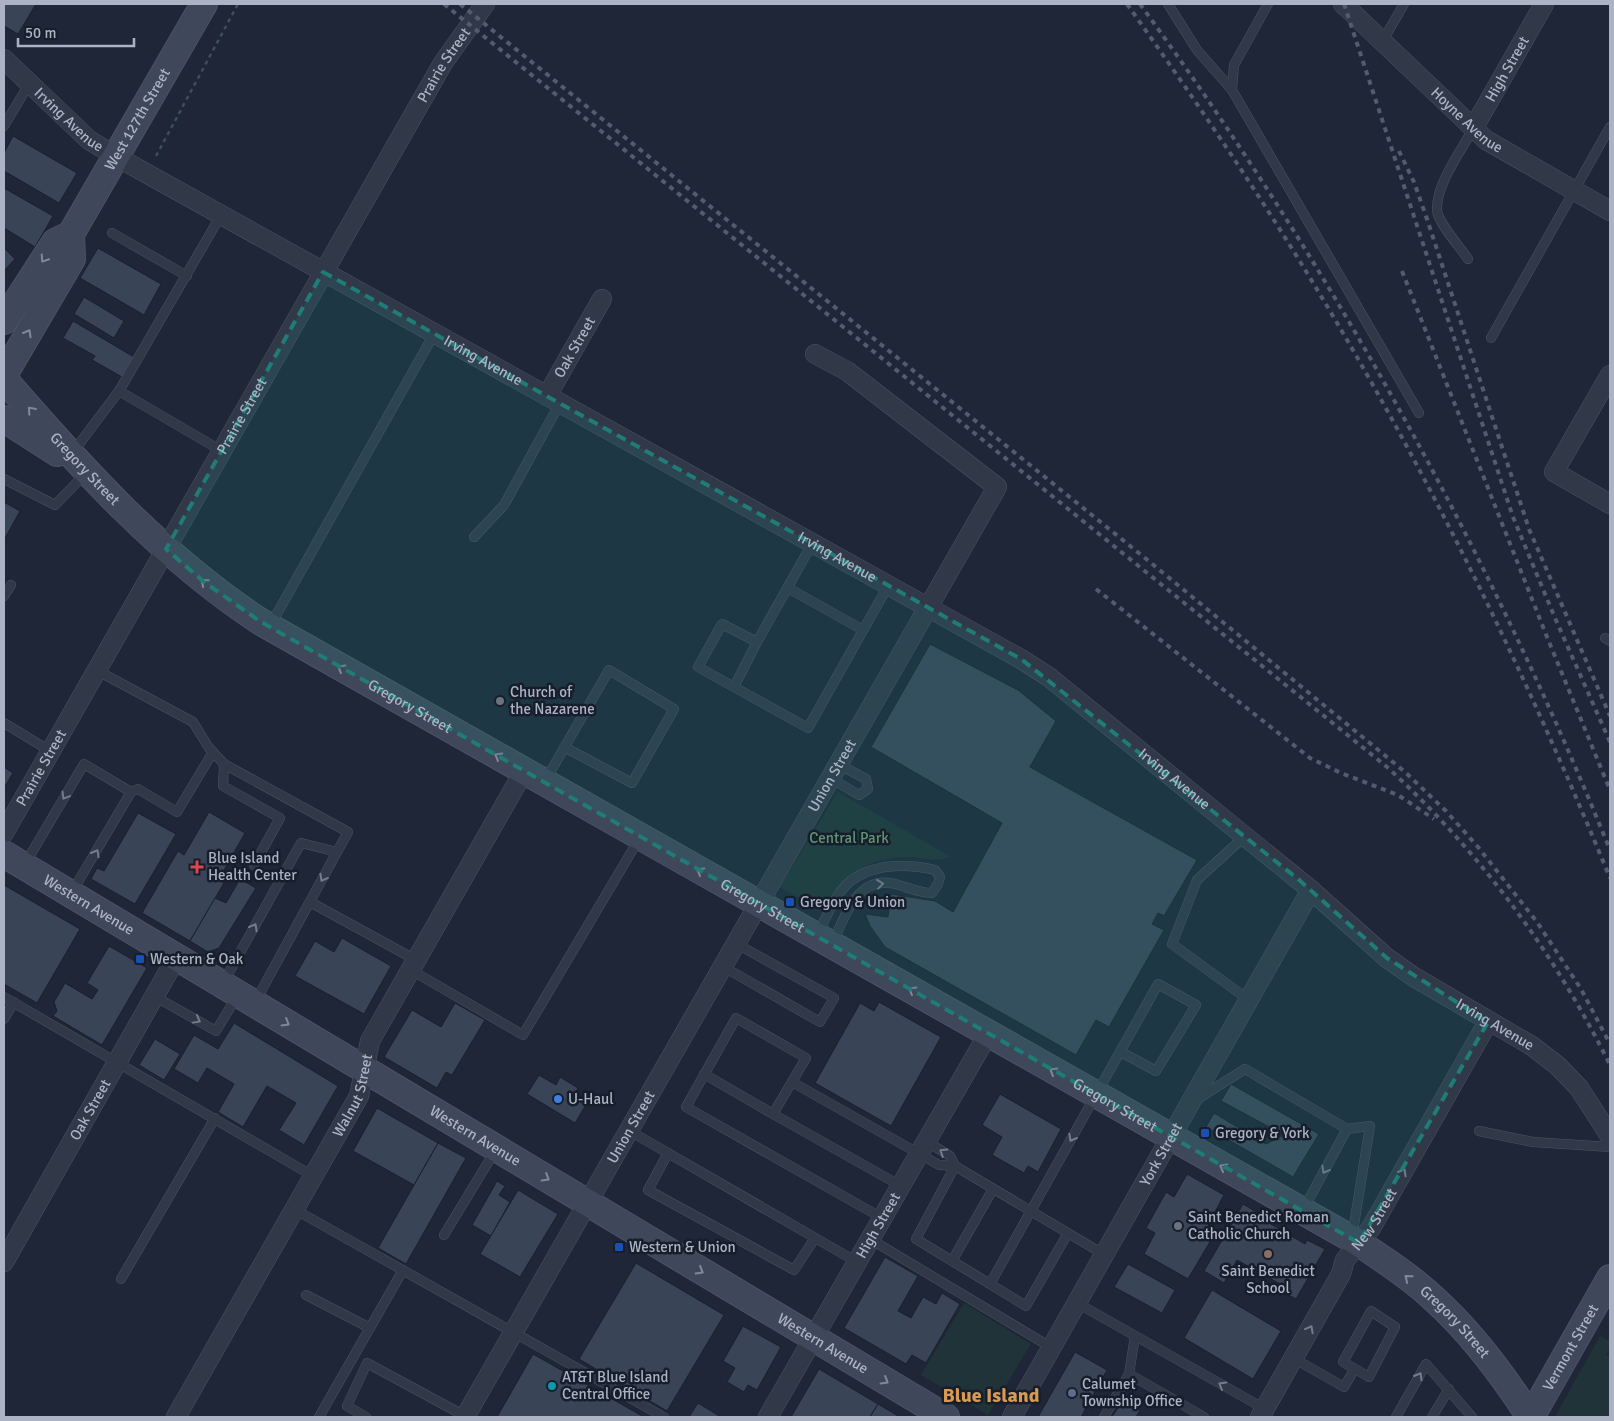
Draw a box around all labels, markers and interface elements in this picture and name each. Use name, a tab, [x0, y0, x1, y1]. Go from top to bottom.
scale bar	[18, 15, 134, 47]
text: 50 m	[25, 24, 56, 42]
street label: Prairie Street	[413, 24, 474, 106]
street label: High Street	[1481, 33, 1533, 105]
street label: West 127th Street	[101, 65, 174, 174]
street label: Hoyne Avenue	[1427, 83, 1506, 157]
street label: Irving Avenue	[31, 84, 107, 156]
one-way arrow	[41, 253, 50, 262]
street label: Oak Street	[550, 314, 599, 381]
one-way arrow	[22, 330, 32, 339]
street label: Irving Avenue	[441, 331, 526, 389]
street label: Prairie Street	[213, 375, 271, 457]
one-way arrow	[28, 406, 37, 415]
street label: Gregory Street	[46, 429, 124, 509]
street label: Irving Avenue	[795, 528, 880, 586]
one-way arrow	[200, 578, 209, 587]
one-way arrow	[338, 664, 347, 674]
street label: Gregory Street	[365, 675, 455, 737]
place label: Church of the Nazarene	[510, 683, 595, 718]
marker: Church of the Nazarene	[494, 695, 506, 707]
street label: Prairie Street	[12, 726, 70, 809]
street label: Union Street	[804, 736, 860, 815]
street label: Irving Avenue	[1135, 744, 1214, 813]
one-way arrow	[494, 753, 503, 763]
one-way arrow	[61, 791, 71, 800]
park label: Central Park	[809, 829, 889, 847]
one-way arrow	[89, 849, 99, 858]
place label: Blue Island Health Center	[208, 849, 297, 884]
marker: Blue Island Health Center	[190, 860, 204, 874]
one-way arrow	[697, 867, 706, 877]
street label: Western Avenue	[40, 871, 138, 939]
one-way arrow	[319, 873, 329, 882]
street label: Gregory Street	[717, 875, 808, 936]
one-way arrow	[877, 879, 885, 890]
place label: Gregory & Union	[800, 893, 905, 911]
marker: Gregory & Union	[784, 896, 796, 908]
one-way arrow	[248, 923, 258, 932]
place label: Western & Oak	[150, 950, 244, 968]
marker: Western & Oak	[134, 953, 146, 965]
one-way arrow	[909, 987, 918, 997]
street label: Irving Avenue	[1453, 995, 1537, 1054]
one-way arrow	[191, 1014, 200, 1024]
one-way arrow	[280, 1017, 289, 1027]
street label: Walnut Street	[329, 1052, 376, 1140]
one-way arrow	[1050, 1068, 1059, 1078]
street label: Gregory Street	[1070, 1074, 1160, 1136]
street label: Oak Street	[66, 1076, 115, 1143]
street label: Union Street	[603, 1088, 659, 1167]
place label: U-Haul	[568, 1090, 614, 1108]
marker: U-Haul	[552, 1093, 564, 1105]
street label: Western Avenue	[426, 1102, 524, 1170]
street label: York Street	[1136, 1119, 1186, 1189]
place label: Gregory & York	[1215, 1124, 1310, 1142]
marker: Gregory & York	[1199, 1127, 1211, 1139]
one-way arrow	[1069, 1133, 1079, 1142]
one-way arrow	[939, 1148, 948, 1158]
one-way arrow	[1220, 1164, 1229, 1174]
one-way arrow	[1321, 1165, 1331, 1174]
one-way arrow	[1396, 1168, 1406, 1177]
one-way arrow	[540, 1172, 549, 1182]
street label: New Street	[1347, 1185, 1401, 1254]
street label: High Street	[852, 1189, 904, 1261]
place label: Saint Benedict Roman Catholic Church	[1188, 1208, 1329, 1243]
marker: Saint Benedict Roman Catholic Church	[1172, 1220, 1184, 1232]
place label: Western & Union	[629, 1238, 736, 1256]
marker: Western & Union	[613, 1241, 625, 1253]
marker: Saint Benedict School	[1262, 1248, 1274, 1260]
place label: Saint Benedict School	[1221, 1262, 1315, 1297]
one-way arrow	[695, 1264, 704, 1274]
one-way arrow	[1405, 1275, 1414, 1283]
street label: Gregory Street	[1416, 1282, 1494, 1362]
street label: Vermont Street	[1539, 1301, 1602, 1394]
street label: Western Avenue	[774, 1309, 872, 1378]
one-way arrow	[1304, 1325, 1314, 1334]
place label: AT&T Blue Island Central Office	[562, 1368, 669, 1403]
one-way arrow	[1413, 1373, 1423, 1382]
one-way arrow	[879, 1374, 888, 1384]
place label: Calumet Township Office	[1082, 1375, 1183, 1410]
marker: AT&T Blue Island Central Office	[546, 1380, 558, 1392]
one-way arrow	[1219, 1381, 1228, 1391]
district label: Blue Island	[943, 1383, 1040, 1408]
marker: Calumet Township Office	[1066, 1387, 1078, 1399]

